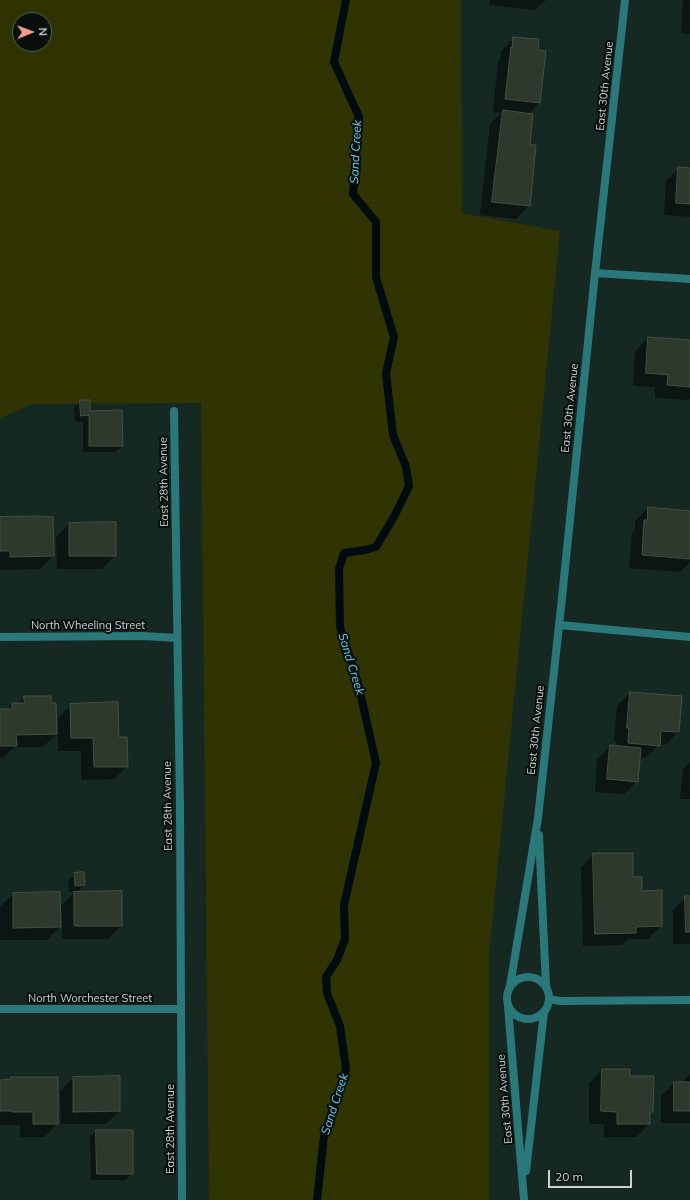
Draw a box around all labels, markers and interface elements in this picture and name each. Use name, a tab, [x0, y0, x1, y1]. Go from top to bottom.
north arrow	[12, 12, 52, 52]
text: N	[36, 28, 50, 36]
street label: East 30th Avenue	[594, 41, 616, 131]
water label: Sand Creek	[347, 120, 365, 184]
street label: East 30th Avenue	[559, 363, 581, 453]
street label: East 28th Avenue	[157, 437, 171, 527]
street label: North Wheeling Street	[31, 619, 145, 633]
water label: Sand Creek	[335, 631, 367, 697]
street label: East 30th Avenue	[525, 685, 547, 775]
street label: East 28th Avenue	[161, 761, 175, 851]
street label: North Worchester Street	[28, 992, 152, 1006]
street label: East 30th Avenue	[495, 1054, 515, 1144]
water label: Sand Creek	[318, 1071, 352, 1137]
street label: East 28th Avenue	[164, 1084, 178, 1174]
scale bar	[550, 1162, 634, 1188]
text: 20 m	[555, 1169, 583, 1184]

